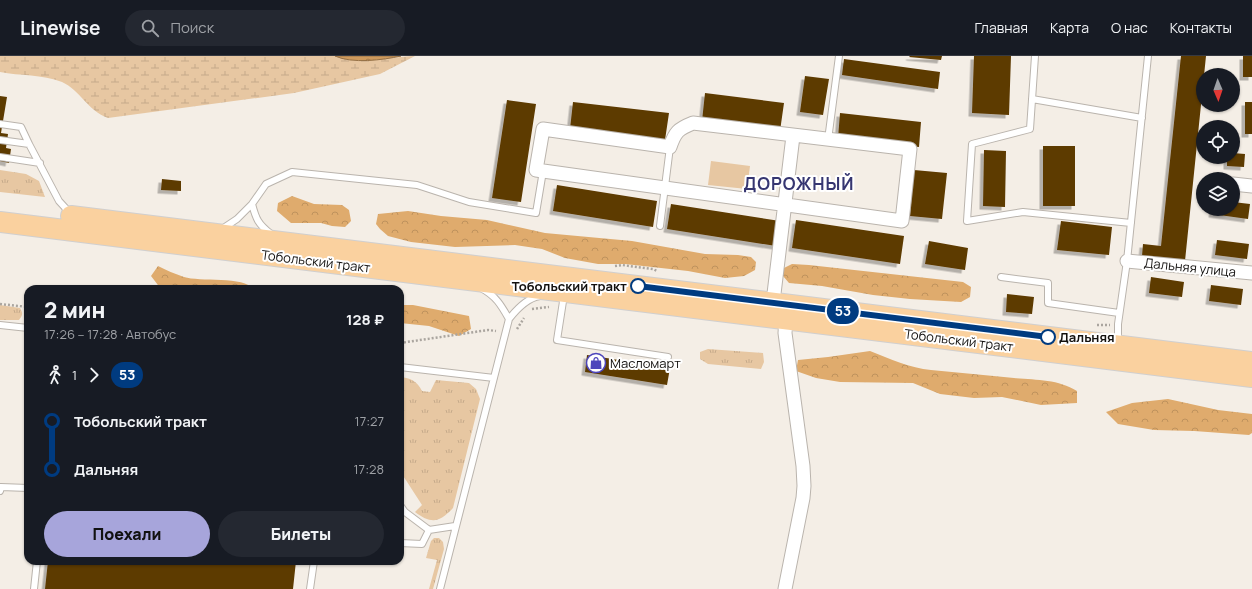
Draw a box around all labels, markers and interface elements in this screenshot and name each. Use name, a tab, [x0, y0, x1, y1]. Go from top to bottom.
search box	[125, 10, 405, 46]
text: Linewise	[20, 15, 101, 41]
icon: search	[139, 17, 161, 39]
text: Поиск	[171, 17, 214, 38]
text: Главная	[975, 18, 1028, 37]
text: Карта	[1050, 18, 1089, 37]
text: О нас	[1111, 18, 1148, 37]
text: Контакты	[1170, 18, 1232, 37]
north arrow	[1196, 68, 1240, 112]
map controls	[1196, 68, 1240, 216]
button: locate	[1196, 120, 1240, 164]
district label: ДОРОЖНЫЙ	[743, 172, 855, 195]
button: layers	[1196, 172, 1240, 216]
street label: Тобольский тракт	[260, 245, 372, 277]
street label: Дальняя улица	[1143, 253, 1237, 281]
place label: Тобольский тракт	[512, 277, 627, 295]
marker: Тобольский тракт	[630, 278, 646, 294]
text: 2 мин	[44, 295, 105, 325]
line badge: 53	[825, 298, 861, 324]
text: 53	[835, 301, 851, 320]
text: 128 ₽	[346, 309, 384, 330]
street label: Тобольский тракт	[903, 324, 1015, 356]
text: 17:26 – 17:28 · Автобус	[44, 325, 176, 343]
place label: Дальняя	[1059, 328, 1115, 346]
marker: Дальняя	[1040, 329, 1056, 345]
shop icon: Масломарт	[585, 352, 607, 374]
place label: Масломарт	[610, 354, 681, 372]
icon: walk	[44, 364, 66, 386]
icon: forward	[83, 364, 105, 386]
text: 53	[119, 365, 135, 384]
text: 1	[72, 366, 77, 384]
text: Тобольский тракт	[74, 411, 207, 432]
text: 17:27	[355, 412, 384, 430]
text: Дальняя	[74, 459, 138, 480]
text: 17:28	[354, 460, 384, 478]
button: Поехали	[44, 511, 210, 557]
button: Билеты	[218, 511, 384, 557]

